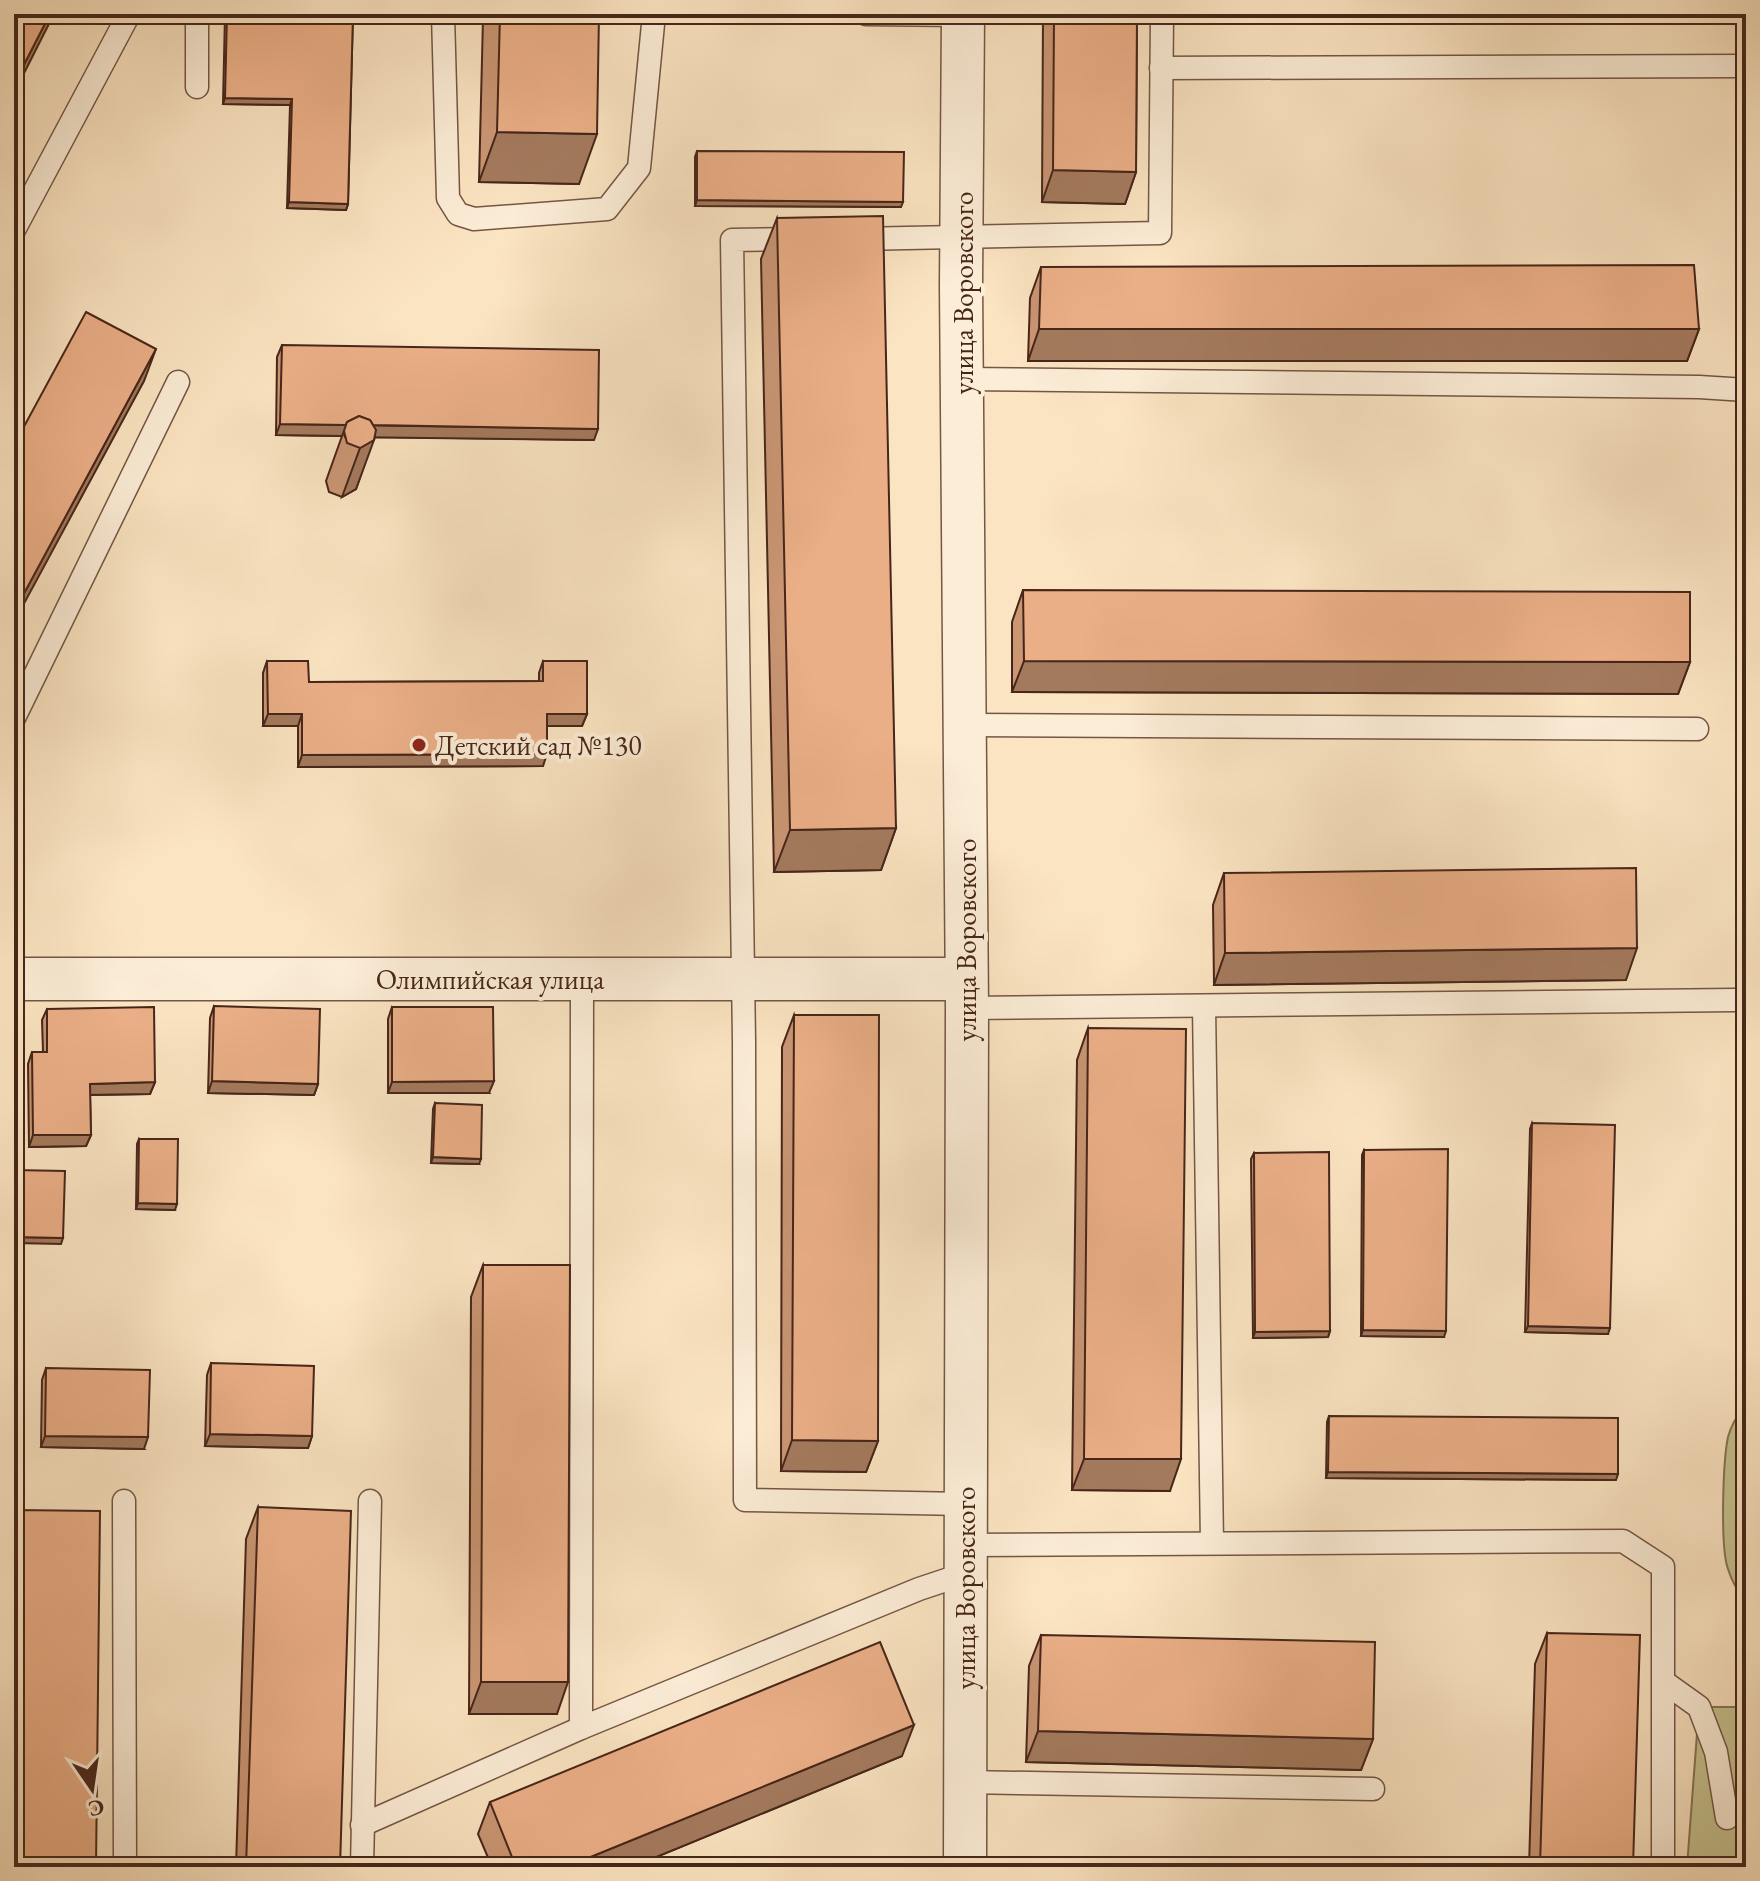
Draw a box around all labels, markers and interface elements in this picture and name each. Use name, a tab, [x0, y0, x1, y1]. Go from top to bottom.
street label: улица Воровского	[945, 192, 981, 394]
place label: Детский сад №130	[435, 727, 642, 763]
marker: Детский сад №130	[410, 736, 428, 754]
street label: улица Воровского	[948, 839, 984, 1041]
street label: Олимпийская улица	[376, 961, 605, 997]
street label: улица Воровского	[947, 1487, 983, 1689]
north arrow	[52, 1749, 132, 1829]
text: С	[86, 1792, 107, 1824]

